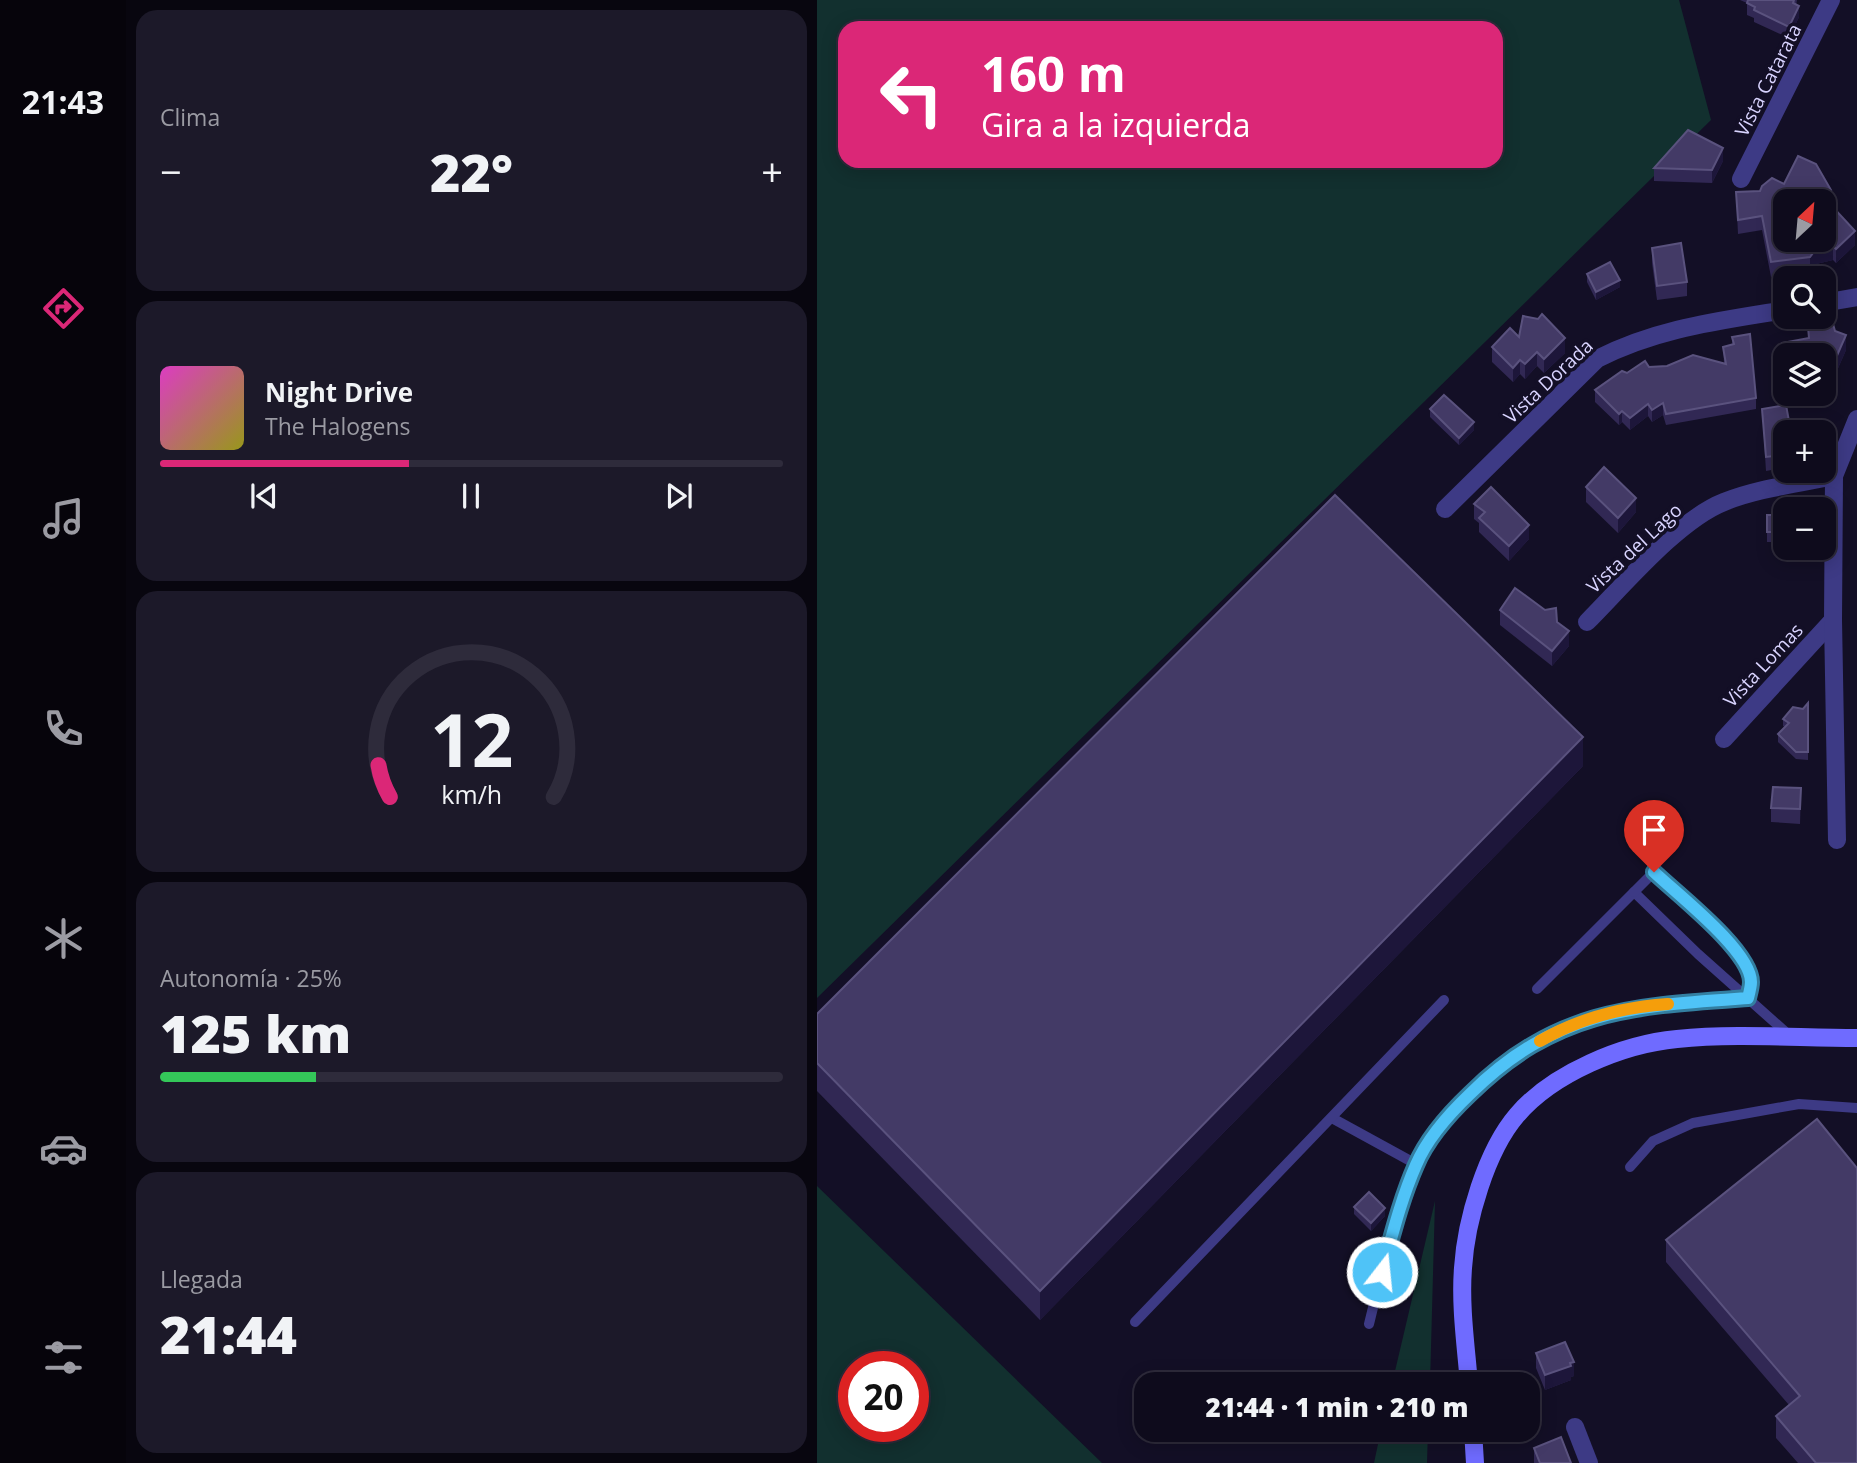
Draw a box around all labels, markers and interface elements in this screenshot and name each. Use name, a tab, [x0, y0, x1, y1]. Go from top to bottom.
street label: Vista Catarata	[1729, 19, 1807, 141]
text: 160 m	[981, 40, 1126, 106]
icon: left	[866, 49, 957, 140]
text: 21:43	[22, 80, 104, 123]
text: Clima	[160, 101, 220, 133]
text: Gira a la izquierda	[981, 103, 1251, 146]
text: 22°	[430, 136, 513, 207]
text: −	[160, 145, 182, 197]
text: +	[761, 145, 783, 197]
north arrow	[1773, 189, 1835, 252]
map controls	[1773, 189, 1836, 560]
button: search	[1773, 266, 1836, 329]
icon: directions	[39, 284, 88, 333]
street label: Vista Dorada	[1498, 333, 1598, 429]
button: layers	[1773, 343, 1836, 406]
text: Night Drive	[265, 374, 413, 410]
text: The Halogens	[265, 410, 411, 442]
button: +	[1773, 420, 1836, 483]
icon: previous	[245, 477, 283, 515]
icon: pause	[452, 477, 490, 515]
icon: next	[660, 477, 698, 515]
icon: music	[39, 494, 88, 543]
street label: Vista del Lago	[1581, 497, 1687, 599]
button: −	[1773, 497, 1836, 560]
street label: Vista Lomas	[1717, 617, 1809, 713]
text: 12	[430, 690, 513, 789]
icon: phone	[39, 704, 88, 753]
text: km/h	[441, 777, 502, 811]
pin	[1624, 800, 1684, 872]
icon: arrive	[1635, 811, 1673, 849]
icon: climate	[39, 914, 88, 963]
text: Autonomía · 25%	[160, 962, 342, 994]
text: 125 km	[160, 997, 351, 1068]
icon: car	[39, 1124, 88, 1173]
position arrow	[1345, 1235, 1419, 1309]
text: Llegada	[160, 1263, 243, 1295]
text: 21:44	[160, 1298, 297, 1369]
icon: filters	[39, 1333, 88, 1382]
speed limit sign: 20	[838, 1351, 929, 1442]
text: 21:44 · 1 min · 210 m	[1206, 1389, 1468, 1425]

